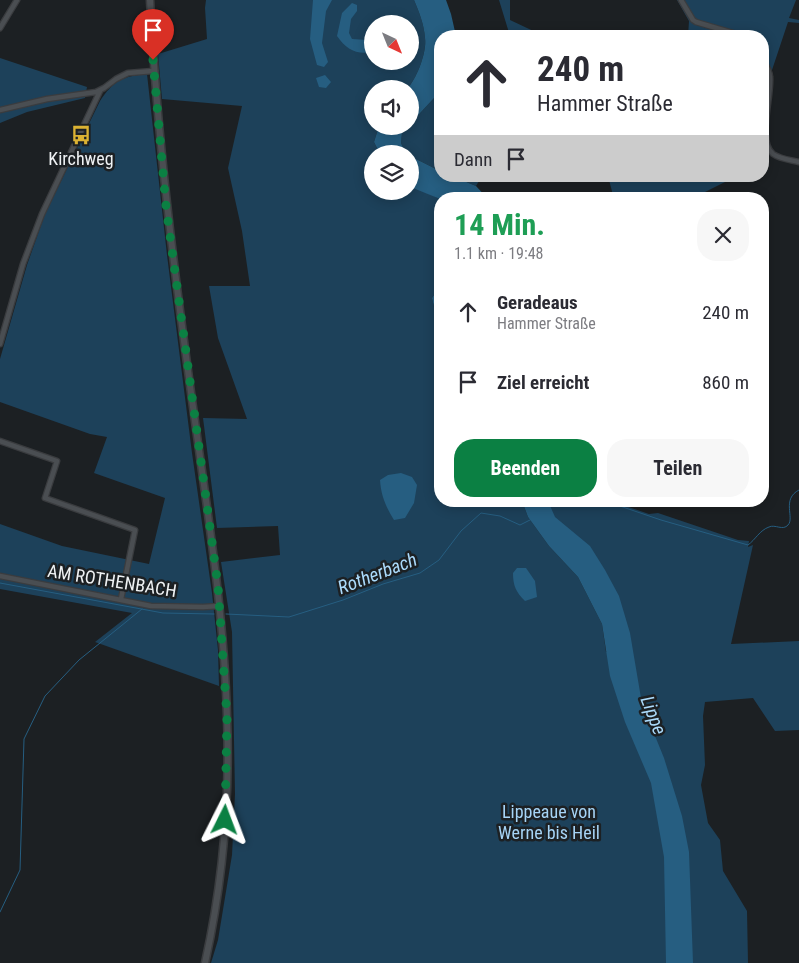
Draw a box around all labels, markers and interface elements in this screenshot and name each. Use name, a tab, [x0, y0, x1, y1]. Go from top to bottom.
pin	[132, 9, 174, 60]
north arrow	[364, 15, 419, 70]
map controls	[364, 15, 419, 200]
icon: arrive	[139, 16, 167, 44]
text: 240 m	[537, 49, 624, 90]
icon: ahead	[454, 50, 519, 115]
button: sound	[364, 80, 419, 135]
text: Hammer Straße	[537, 91, 673, 116]
bus stop icon: Kirchweg	[70, 124, 92, 146]
button: layers	[364, 145, 419, 200]
icon: arrive	[502, 145, 530, 173]
place label: Kirchweg	[48, 148, 114, 169]
text: Dann	[454, 148, 492, 171]
text: 14 Min.	[454, 207, 545, 242]
button: close	[697, 209, 749, 261]
text: 1.1 km · 19:48	[454, 244, 544, 263]
text: Geradeaus	[497, 291, 578, 314]
icon: ahead	[454, 298, 482, 326]
text: 240 m	[702, 301, 749, 324]
text: Hammer Straße	[497, 314, 596, 333]
icon: arrive	[454, 368, 482, 396]
text: Ziel erreicht	[497, 371, 589, 394]
text: 860 m	[702, 371, 749, 394]
button: Beenden	[454, 439, 597, 497]
button: Teilen	[607, 439, 749, 497]
water label: Rotherbach	[334, 548, 420, 599]
street label: AM ROTHENBACH	[46, 560, 178, 601]
water label: Lippe	[636, 692, 671, 738]
position arrow	[198, 793, 250, 845]
park label: Lippeaue von Werne bis Heil	[498, 801, 600, 843]

